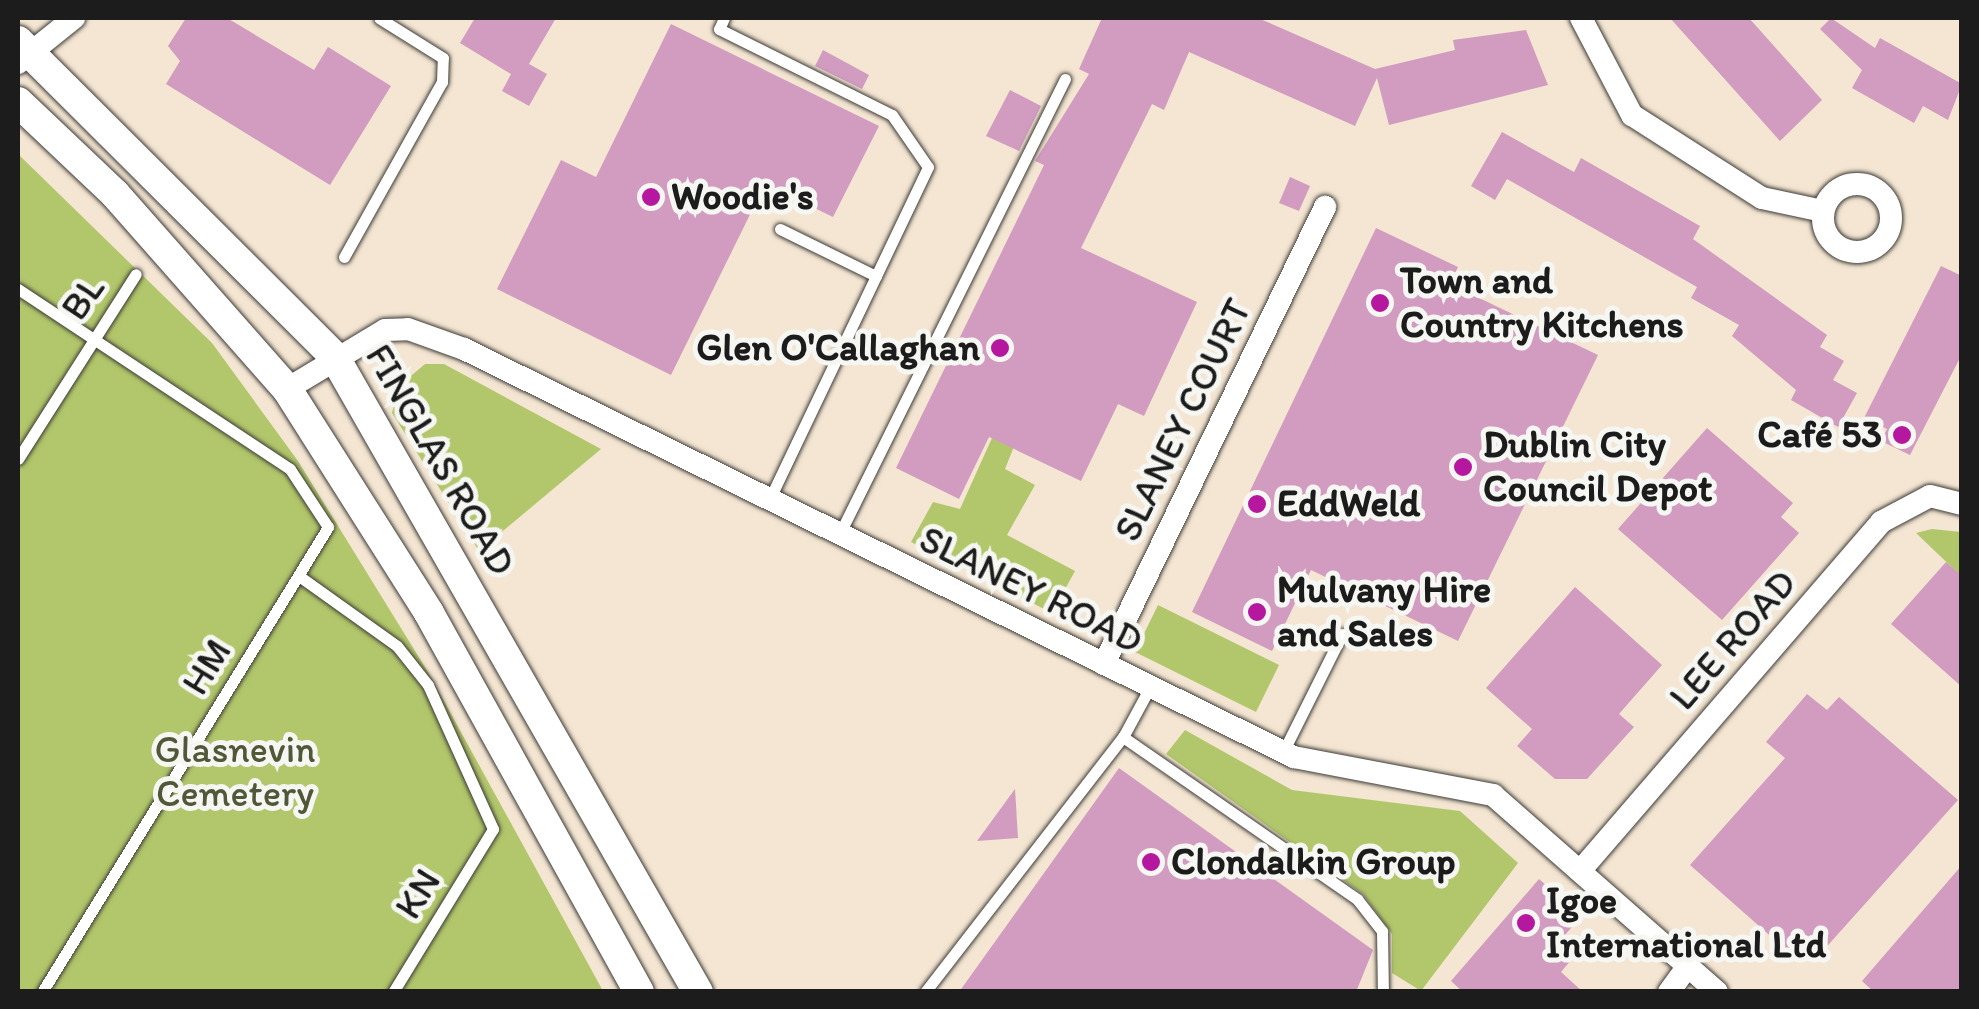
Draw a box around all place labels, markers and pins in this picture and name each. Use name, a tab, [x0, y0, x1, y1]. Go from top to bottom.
place label: Woodie's	[671, 174, 814, 220]
marker: Woodie's	[640, 186, 662, 208]
place label: Town and Country Kitchens	[1400, 258, 1684, 348]
marker: Town and Country Kitchens	[1369, 292, 1391, 314]
place label: Glen O'Callaghan	[697, 325, 980, 371]
marker: Glen O'Callaghan	[989, 337, 1011, 359]
place label: Café 53	[1757, 412, 1882, 458]
place label: Dublin City Council Depot	[1483, 422, 1712, 512]
marker: Café 53	[1891, 424, 1913, 446]
marker: Dublin City Council Depot	[1452, 456, 1474, 478]
place label: EddWeld	[1277, 481, 1420, 527]
marker: EddWeld	[1246, 493, 1268, 515]
place label: Mulvany Hire and Sales	[1277, 567, 1492, 656]
marker: Mulvany Hire and Sales	[1246, 601, 1268, 623]
place label: Clondalkin Group	[1171, 839, 1455, 885]
marker: Clondalkin Group	[1140, 851, 1162, 873]
place label: Igoe International Ltd	[1546, 878, 1826, 968]
marker: Igoe International Ltd	[1515, 912, 1537, 934]

